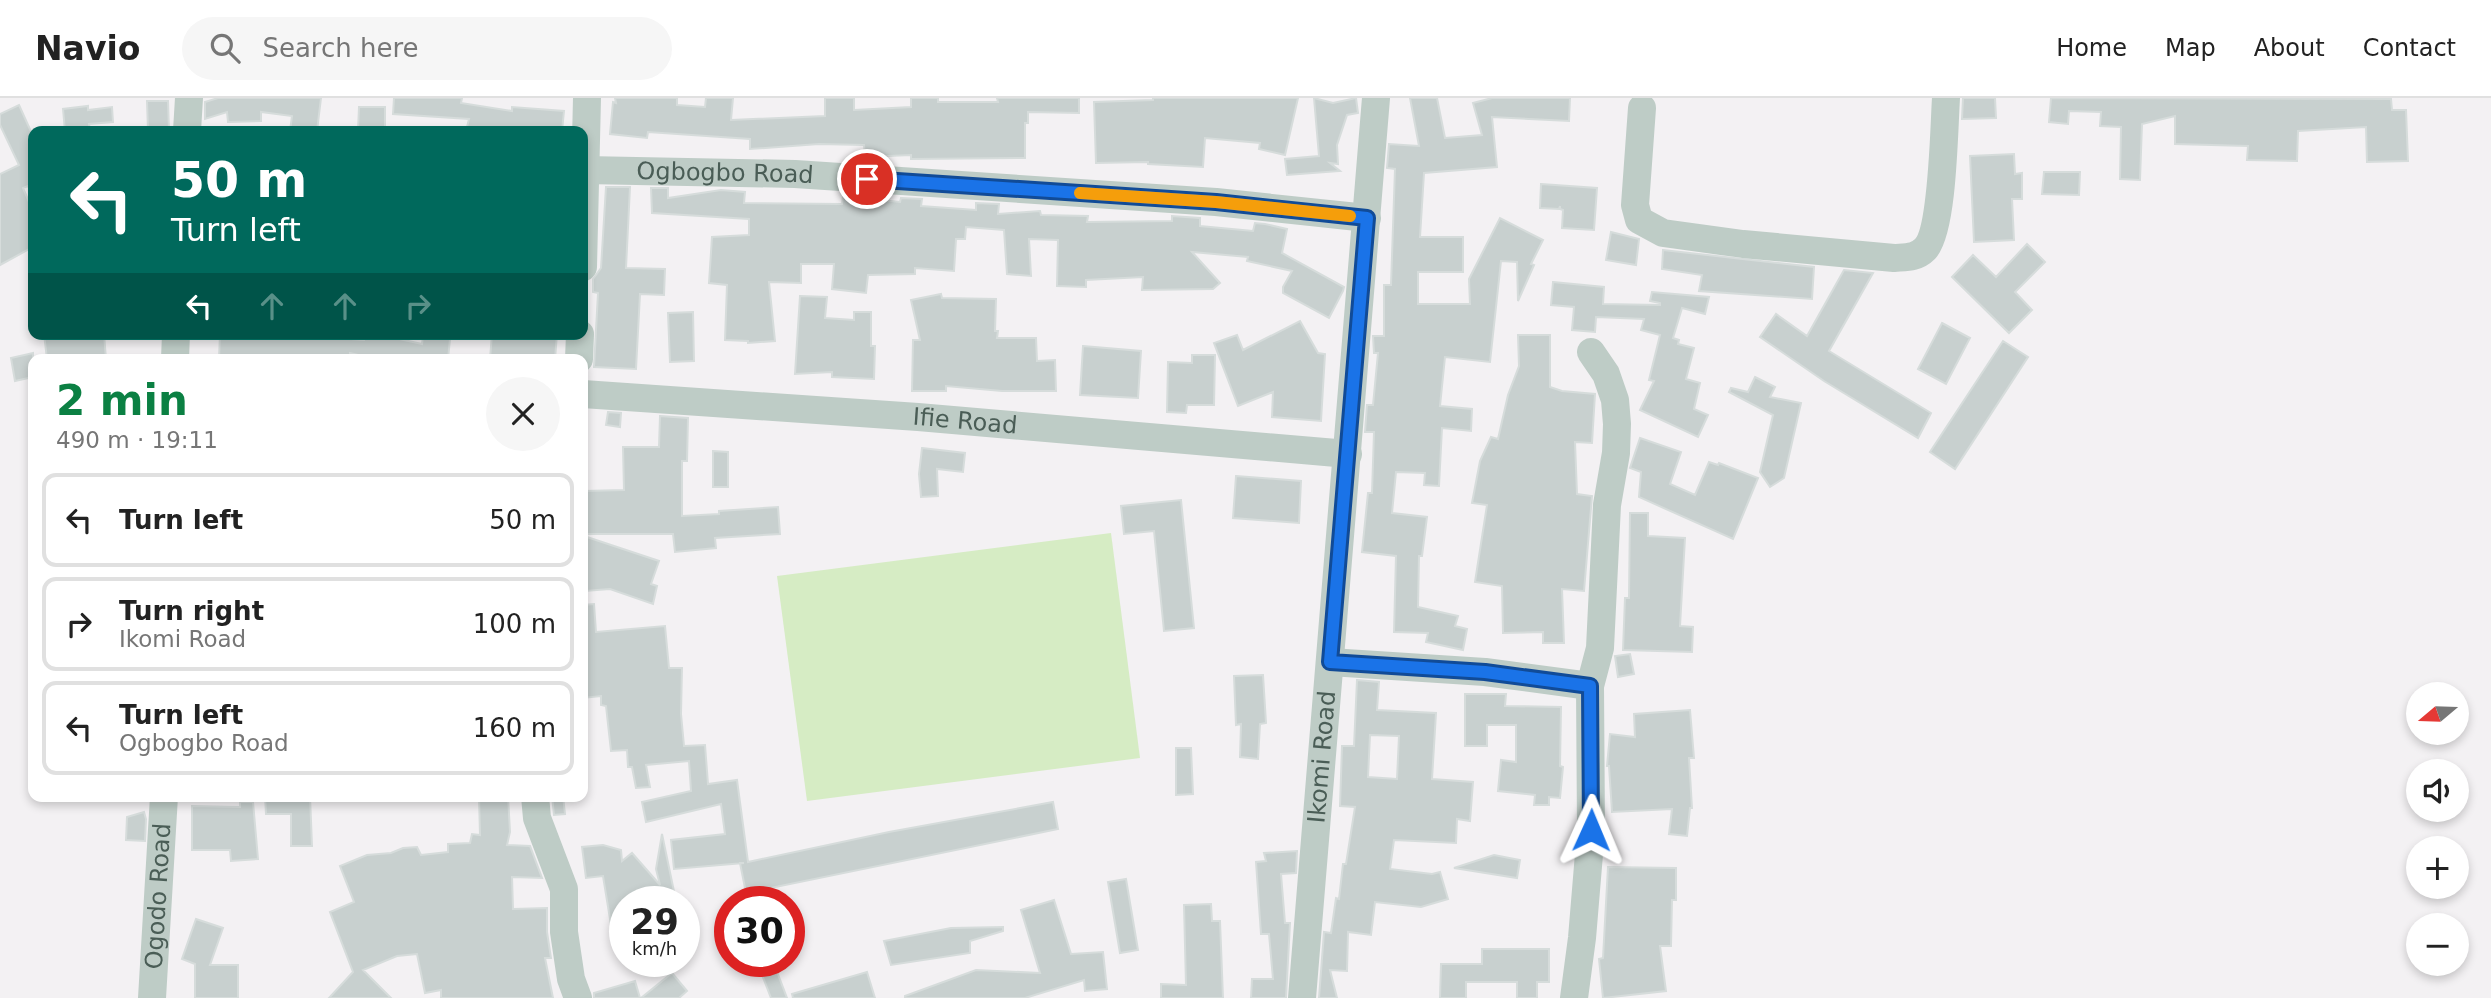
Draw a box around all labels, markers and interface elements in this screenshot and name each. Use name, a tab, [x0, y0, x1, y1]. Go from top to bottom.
search box	[182, 17, 672, 80]
text: Navio	[35, 29, 140, 68]
icon: search	[206, 29, 244, 67]
text: Search here	[262, 33, 419, 63]
text: Home	[2056, 34, 2127, 62]
text: Map	[2165, 34, 2216, 62]
text: About	[2254, 34, 2325, 62]
text: Contact	[2363, 34, 2456, 62]
pin	[837, 149, 897, 209]
text: 50 m	[171, 152, 307, 209]
icon: left	[56, 154, 147, 245]
street label: Ogbogbo Road	[636, 157, 814, 189]
icon: arrive	[848, 160, 886, 198]
text: Turn left	[171, 211, 301, 249]
icon: left	[180, 287, 218, 325]
icon: ahead	[253, 287, 291, 325]
icon: ahead	[326, 287, 364, 325]
icon: right	[399, 287, 437, 325]
text: 2 min	[56, 376, 188, 425]
button: close	[486, 377, 560, 451]
street label: Ifie Road	[912, 403, 1018, 439]
text: 490 m · 19:11	[56, 427, 218, 453]
icon: left	[60, 501, 98, 539]
text: Turn left	[119, 505, 243, 535]
text: 50 m	[489, 505, 556, 535]
text: Turn right	[119, 596, 264, 626]
icon: right	[60, 605, 98, 643]
text: 100 m	[473, 609, 556, 639]
text: Ikomi Road	[119, 626, 246, 652]
north arrow	[2406, 682, 2469, 746]
map controls	[2406, 682, 2469, 976]
street label: Ikomi Road	[1302, 690, 1341, 824]
text: Turn left	[119, 700, 243, 730]
icon: left	[60, 709, 98, 747]
text: 160 m	[473, 713, 556, 743]
text: Ogbogbo Road	[119, 730, 289, 756]
button: sound	[2406, 759, 2469, 822]
position arrow	[1554, 793, 1628, 867]
street label: Ogodo Road	[140, 822, 176, 970]
button: +	[2406, 836, 2469, 899]
speed limit sign: 30	[714, 886, 805, 977]
text: 29	[630, 902, 679, 942]
button: −	[2406, 913, 2469, 976]
text: km/h	[632, 938, 677, 959]

